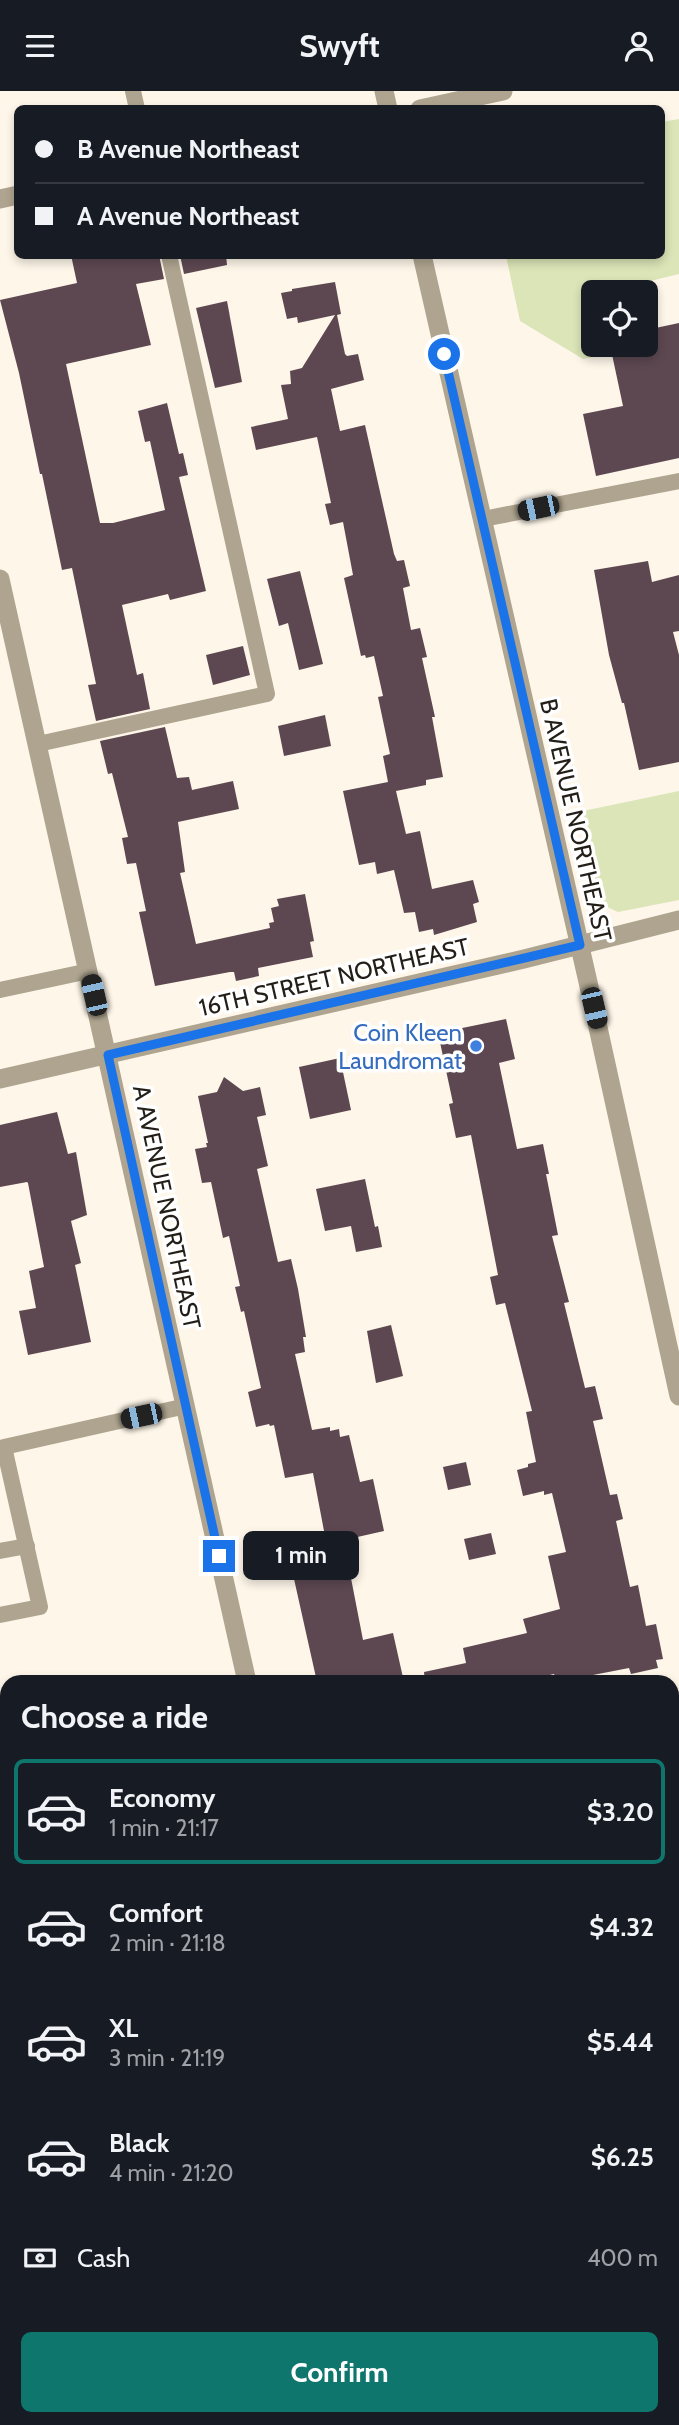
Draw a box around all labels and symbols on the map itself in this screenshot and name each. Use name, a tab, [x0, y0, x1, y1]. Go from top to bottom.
route start	[428, 338, 460, 370]
car	[516, 493, 561, 523]
street label: B AVENUE NORTHEAST	[534, 696, 618, 944]
street label: 16TH STREET NORTHEAST	[196, 932, 472, 1022]
car	[80, 972, 109, 1018]
car	[580, 985, 609, 1031]
place label: Coin Kleen Laundromat	[338, 1018, 462, 1075]
marker: Coin Kleen Laundromat	[468, 1038, 484, 1054]
street label: A AVENUE NORTHEAST	[127, 1082, 207, 1332]
car	[119, 1401, 164, 1431]
callout: 1 min	[244, 1531, 359, 1581]
route end	[203, 1540, 235, 1572]

